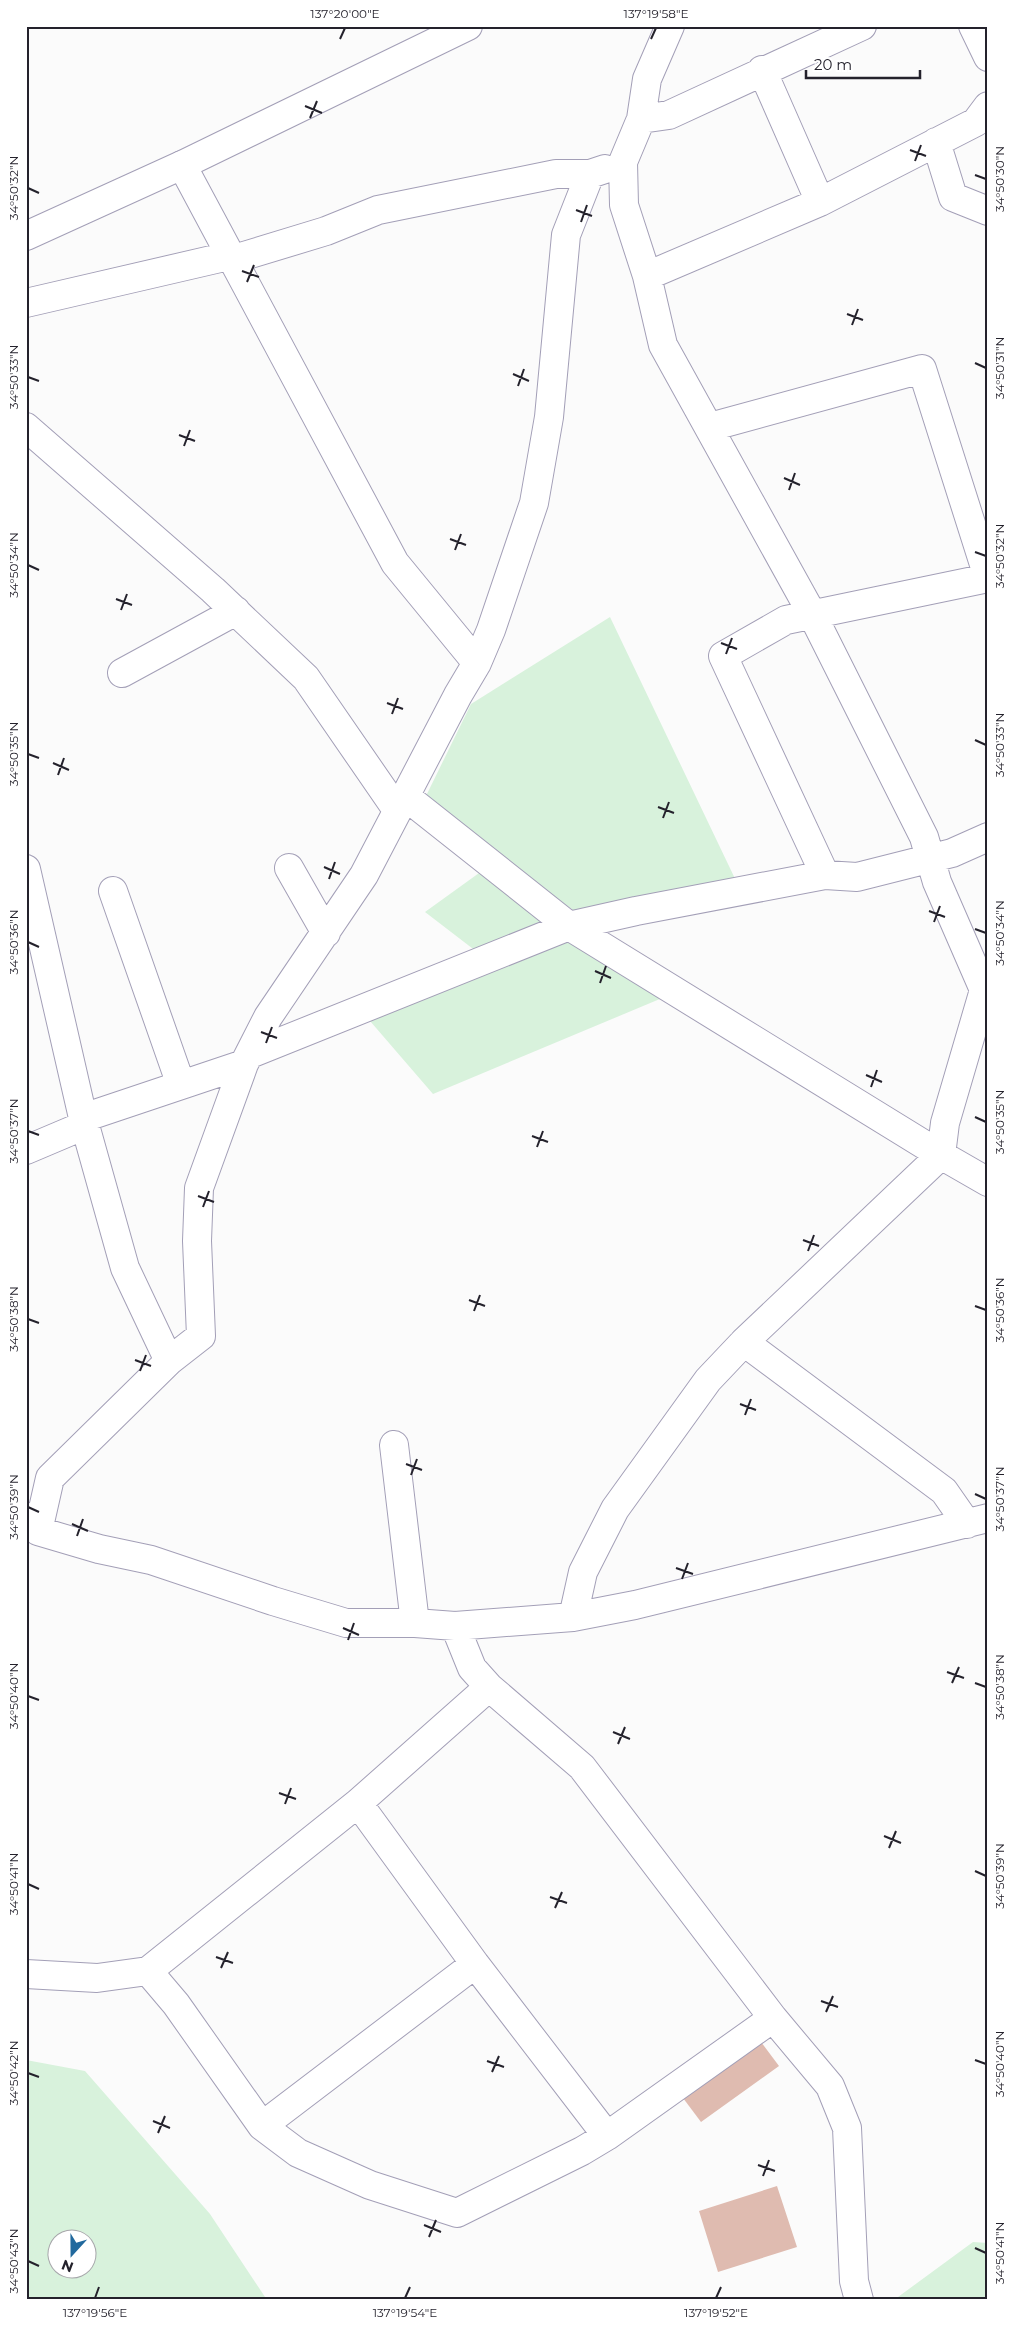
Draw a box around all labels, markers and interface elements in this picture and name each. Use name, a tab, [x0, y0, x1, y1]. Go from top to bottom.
text: 137°20'00"E	[310, 6, 380, 21]
text: 137°19'58"E	[624, 6, 688, 21]
scale bar	[806, 48, 920, 80]
text: 20 m	[814, 55, 852, 74]
text: 34°50'30"N	[992, 146, 1007, 212]
text: 34°50'32"N	[6, 156, 21, 220]
text: 34°50'31"N	[992, 337, 1007, 399]
text: 34°50'33"N	[6, 345, 21, 409]
text: 34°50'32"N	[992, 524, 1007, 588]
text: 34°50'34"N	[6, 532, 21, 598]
text: 34°50'33"N	[992, 713, 1007, 777]
text: 34°50'35"N	[6, 722, 21, 786]
text: 34°50'34"N	[992, 900, 1007, 966]
text: 34°50'36"N	[6, 909, 21, 975]
text: 34°50'35"N	[992, 1090, 1007, 1154]
text: 34°50'37"N	[6, 1098, 21, 1164]
text: 34°50'36"N	[992, 1277, 1007, 1343]
text: 34°50'38"N	[6, 1286, 21, 1352]
text: 34°50'37"N	[992, 1466, 1007, 1532]
text: 34°50'39"N	[6, 1474, 21, 1540]
text: 34°50'38"N	[992, 1654, 1007, 1720]
text: 34°50'40"N	[6, 1663, 21, 1729]
text: 34°50'39"N	[992, 1843, 1007, 1909]
text: 34°50'41"N	[6, 1853, 21, 1915]
text: 34°50'40"N	[992, 2031, 1007, 2097]
text: 34°50'42"N	[6, 2040, 21, 2106]
text: 34°50'41"N	[992, 2222, 1007, 2284]
north arrow	[48, 2228, 98, 2278]
text: 34°50'43"N	[6, 2229, 21, 2293]
text: N	[59, 2256, 76, 2277]
text: 137°19'56"E	[63, 2305, 127, 2320]
text: 137°19'54"E	[373, 2305, 437, 2320]
text: 137°19'52"E	[684, 2305, 748, 2320]

